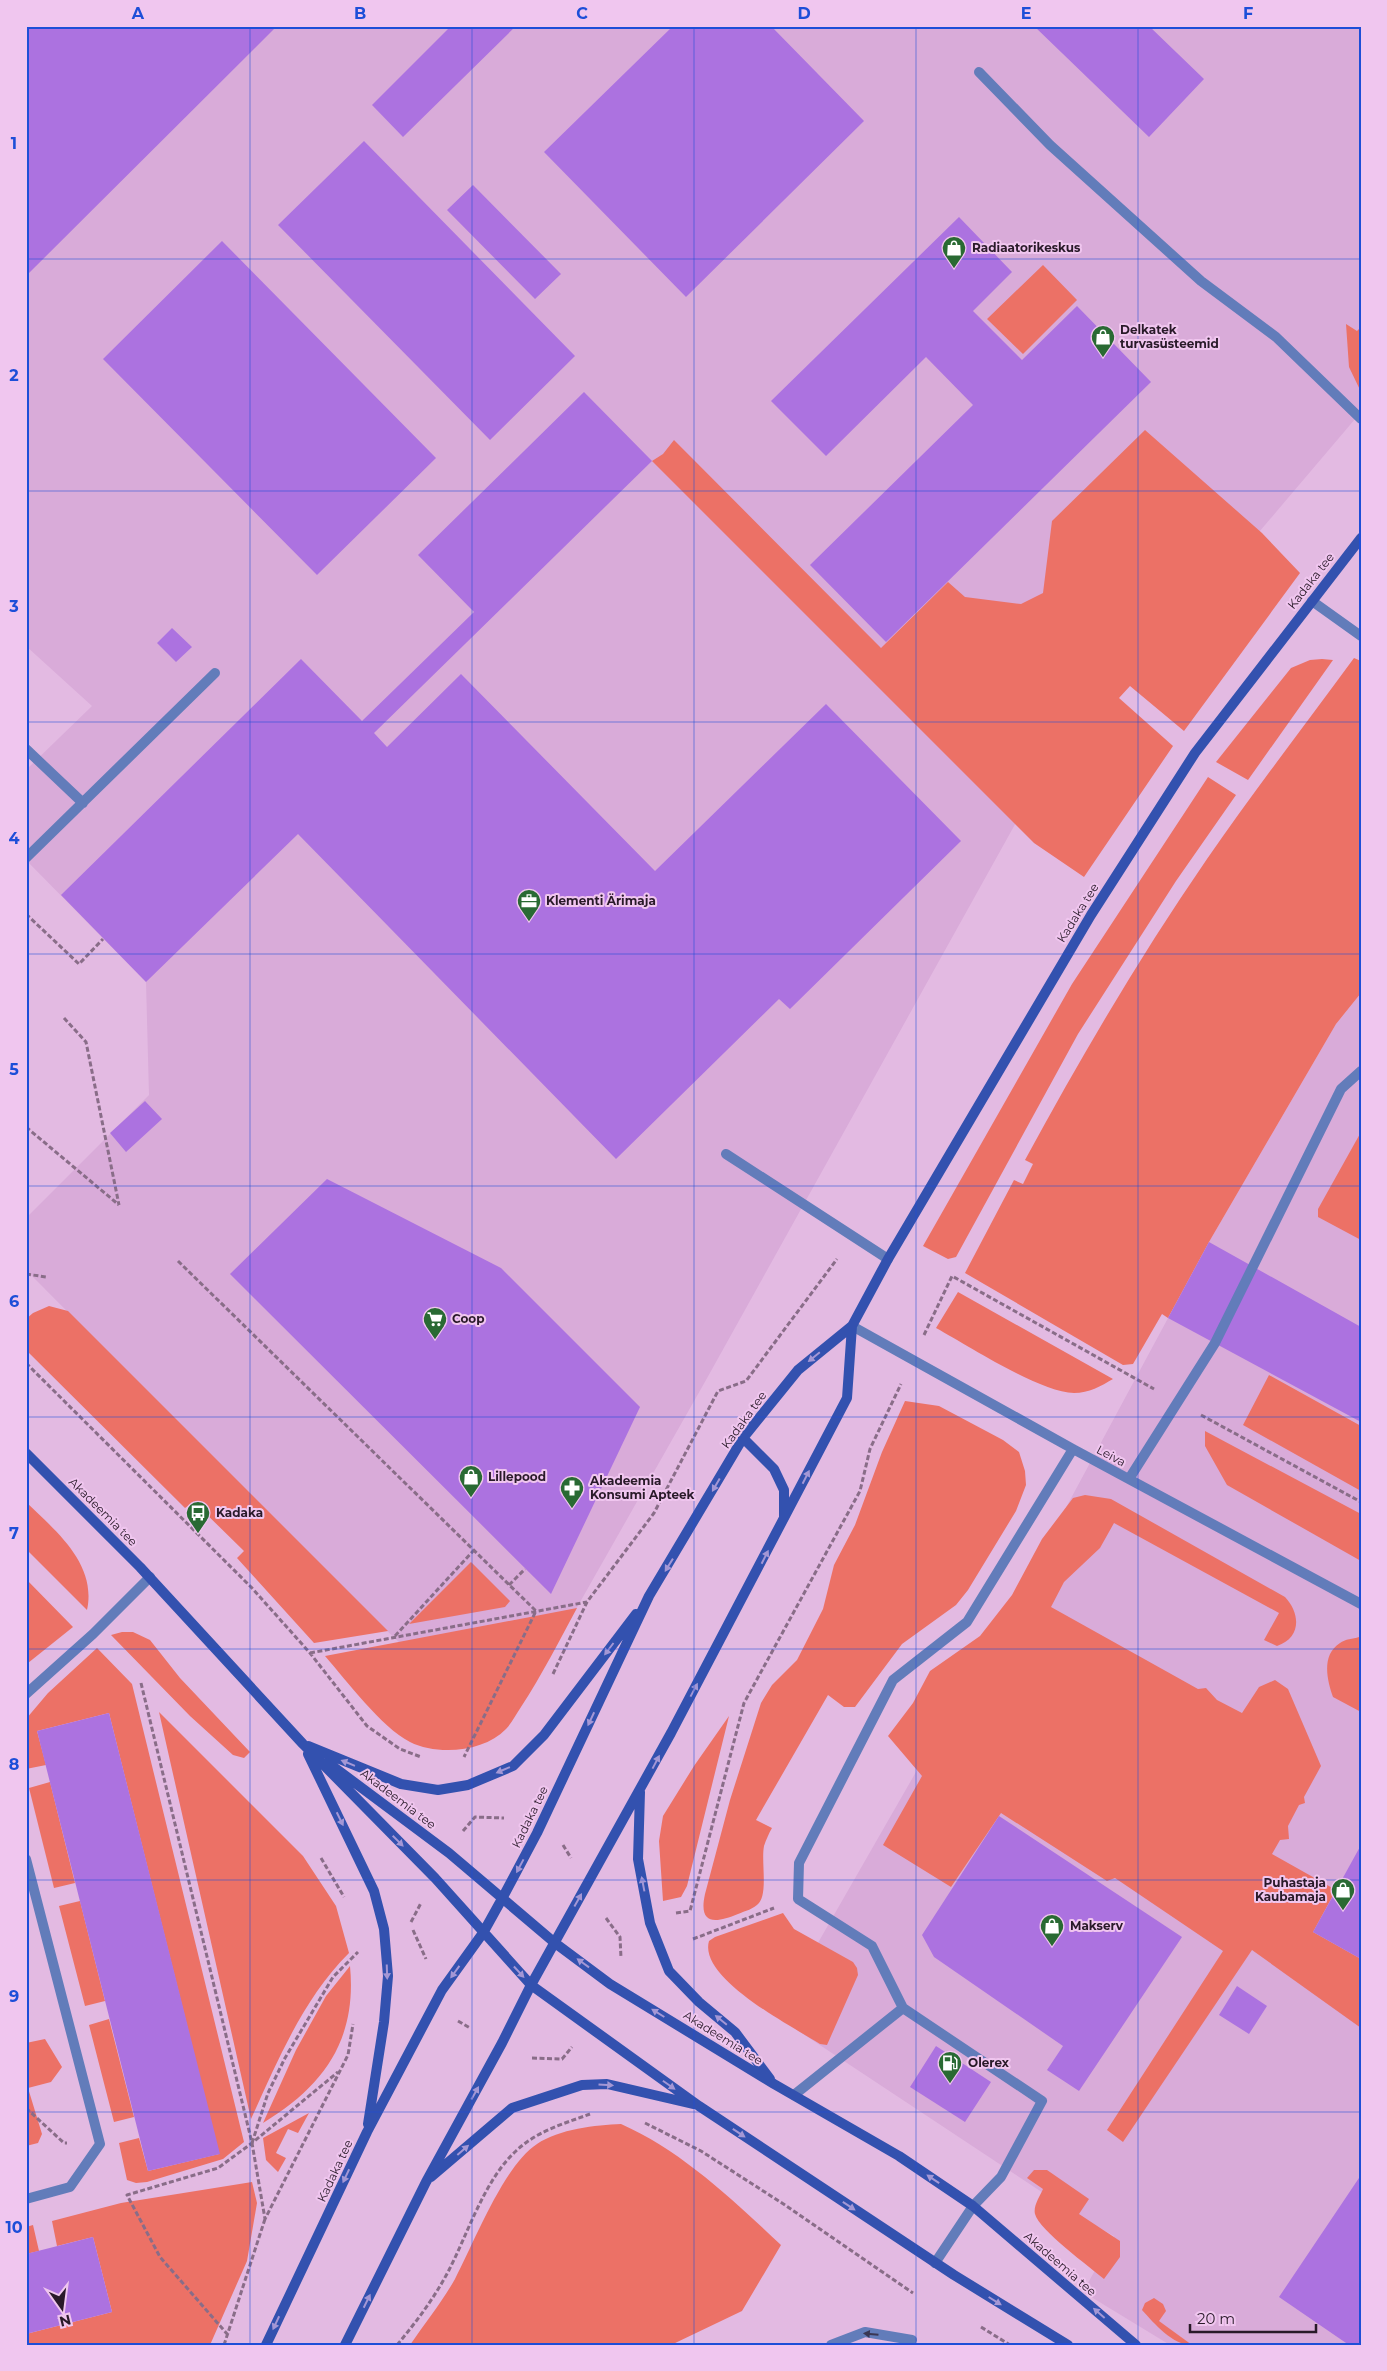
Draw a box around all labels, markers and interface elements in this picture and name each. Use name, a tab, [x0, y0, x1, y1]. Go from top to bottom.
text: A	[131, 4, 145, 23]
text: B	[354, 4, 366, 23]
text: C	[576, 4, 588, 23]
text: D	[797, 4, 811, 23]
text: E	[1021, 4, 1031, 23]
text: F	[1243, 4, 1253, 23]
text: 1	[11, 134, 17, 153]
shop icon: Radiaatorikeskus	[941, 235, 967, 269]
place label: Radiaatorikeskus	[972, 240, 1081, 255]
place label: Delkatek turvasüsteemid	[1120, 322, 1219, 351]
shop icon: Delkatek turvasüsteemid	[1090, 324, 1116, 358]
text: 2	[9, 366, 19, 385]
street label: Kadaka tee	[1284, 550, 1337, 612]
text: 3	[8, 597, 19, 616]
text: 4	[8, 829, 20, 848]
street label: Kadaka tee	[1053, 880, 1102, 945]
office icon: Klementi Ärimaja	[516, 888, 542, 922]
place label: Klementi Ärimaja	[546, 893, 656, 908]
text: 5	[9, 1060, 19, 1079]
text: 6	[9, 1292, 19, 1311]
supermarket icon: Coop	[422, 1306, 448, 1340]
place label: Coop	[452, 1311, 484, 1326]
one-way arrow	[808, 1351, 821, 1362]
street label: Kadaka tee	[718, 1388, 769, 1451]
street label: Leiva	[1094, 1442, 1128, 1469]
shop icon: Lillepood	[458, 1464, 484, 1498]
place label: Lillepood	[488, 1469, 546, 1484]
one-way arrow	[802, 1470, 810, 1484]
place label: Akadeemia Konsumi Apteek	[589, 1473, 695, 1502]
street label: Akadeemia tee	[66, 1474, 141, 1549]
pharmacy icon: Akadeemia Konsumi Apteek	[559, 1475, 585, 1509]
one-way arrow	[711, 1478, 720, 1491]
bus stop icon: Kadaka	[185, 1500, 211, 1534]
place label: Kadaka	[216, 1505, 263, 1520]
text: 7	[9, 1524, 19, 1543]
one-way arrow	[761, 1550, 769, 1565]
one-way arrow	[664, 1558, 673, 1571]
one-way arrow	[604, 1642, 614, 1656]
one-way arrow	[690, 1683, 699, 1697]
one-way arrow	[587, 1712, 595, 1727]
one-way arrow	[652, 1754, 660, 1769]
text: 8	[9, 1755, 19, 1774]
one-way arrow	[341, 1758, 355, 1766]
street label: Akadeemia tee	[358, 1765, 439, 1832]
one-way arrow	[496, 1767, 510, 1775]
street label: Kadaka tee	[508, 1783, 551, 1850]
one-way arrow	[336, 1812, 344, 1826]
one-way arrow	[392, 1835, 404, 1847]
one-way arrow	[516, 1858, 524, 1873]
place label: Puhastaja Kaubamaja	[1255, 1875, 1326, 1904]
one-way arrow	[638, 1876, 646, 1892]
shop icon: Puhastaja Kaubamaja	[1330, 1877, 1356, 1911]
one-way arrow	[574, 1893, 582, 1908]
shop icon: Makserv	[1039, 1913, 1065, 1947]
place label: Makserv	[1070, 1918, 1124, 1933]
one-way arrow	[576, 1959, 589, 1969]
one-way arrow	[384, 1965, 392, 1981]
one-way arrow	[449, 1965, 460, 1978]
one-way arrow	[513, 1965, 525, 1977]
text: 9	[9, 1987, 19, 2006]
street label: Akadeemia tee	[681, 2007, 766, 2068]
one-way arrow	[651, 2008, 664, 2017]
one-way arrow	[714, 2014, 727, 2025]
fuel station icon: Olerex	[937, 2050, 963, 2084]
place label: Olerex	[968, 2055, 1010, 2070]
one-way arrow	[662, 2080, 676, 2090]
one-way arrow	[598, 2082, 614, 2090]
one-way arrow	[470, 2087, 479, 2100]
one-way arrow	[732, 2128, 746, 2137]
street label: Kadaka tee	[314, 2137, 356, 2204]
one-way arrow	[456, 2145, 469, 2156]
one-way arrow	[342, 2169, 350, 2183]
one-way arrow	[926, 2174, 940, 2184]
one-way arrow	[843, 2201, 856, 2211]
text: 10	[5, 2218, 23, 2237]
street label: Akadeemia tee	[1021, 2228, 1099, 2299]
north arrow	[38, 2284, 88, 2334]
one-way arrow	[363, 2294, 371, 2308]
one-way arrow	[989, 2296, 1002, 2305]
scale bar	[1190, 2301, 1316, 2333]
one-way arrow	[1093, 2307, 1105, 2319]
text: 20 m	[1197, 2309, 1235, 2328]
text: N	[57, 2311, 73, 2331]
one-way arrow	[272, 2316, 280, 2330]
one-way arrow	[862, 2329, 878, 2337]

